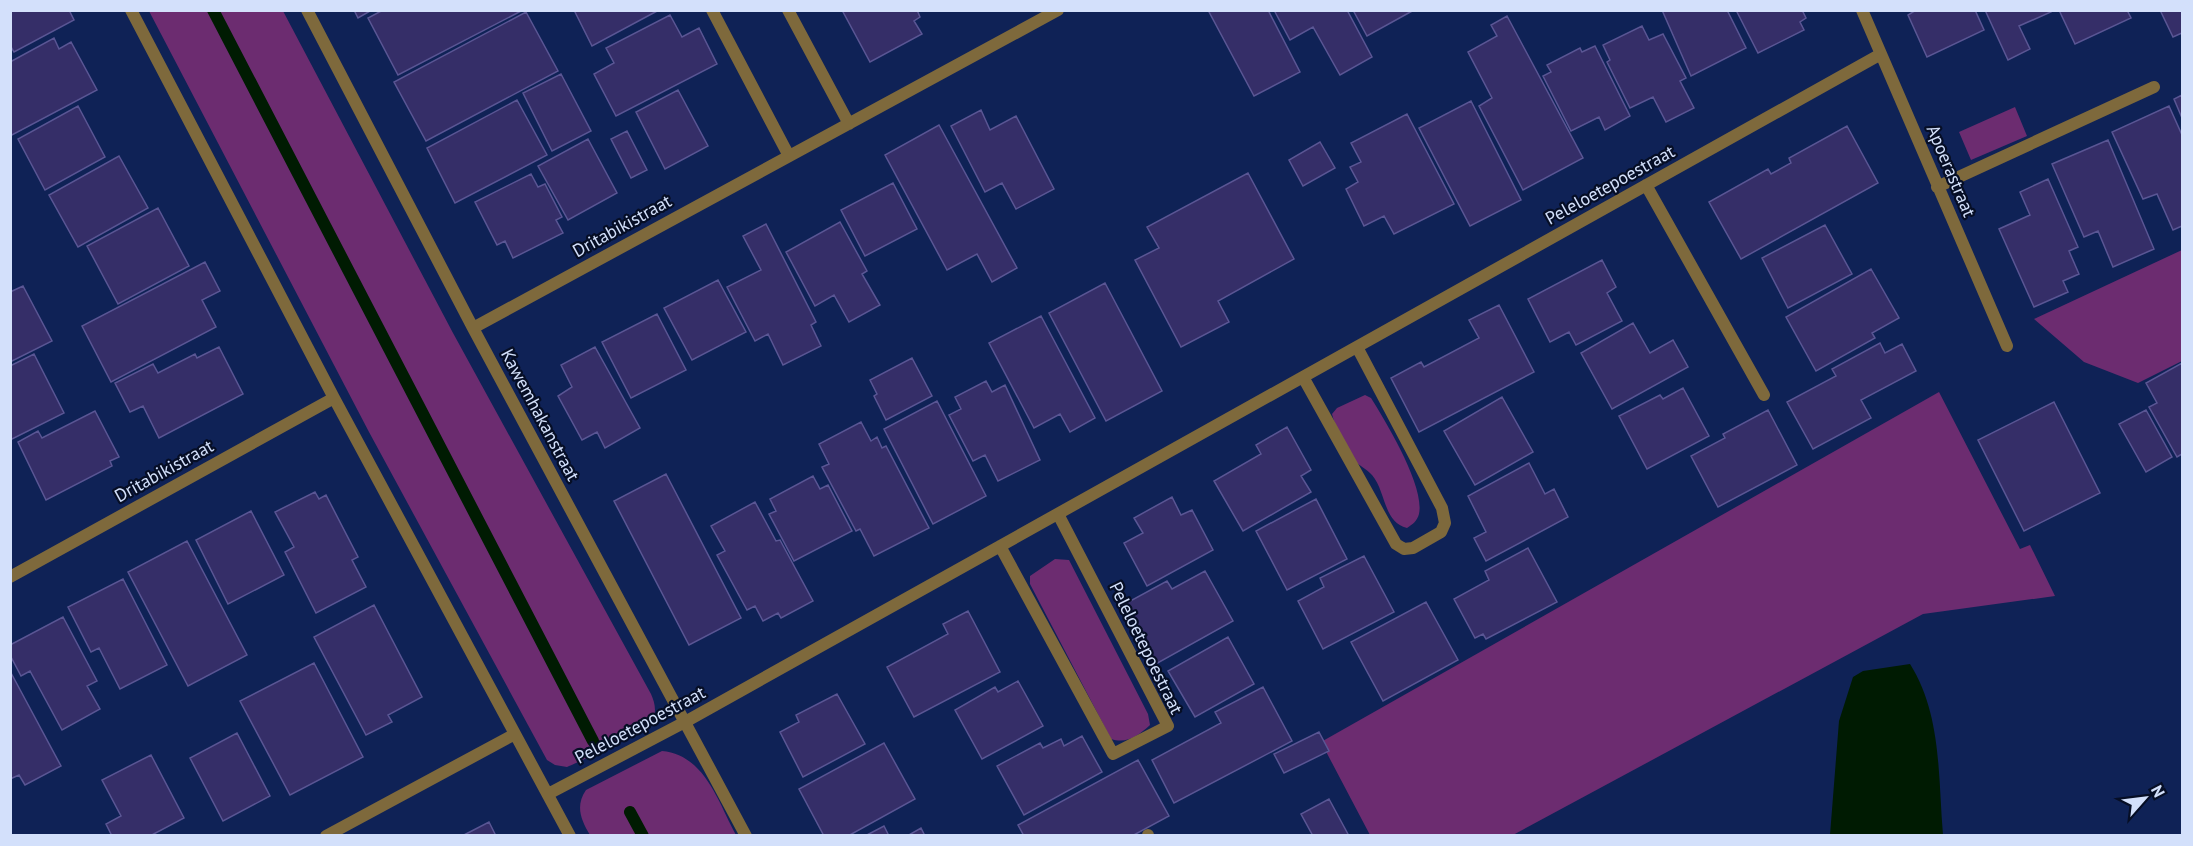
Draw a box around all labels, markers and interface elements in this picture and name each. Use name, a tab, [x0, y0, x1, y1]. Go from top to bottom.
street label: Apoerastraat	[1922, 121, 1981, 220]
street label: Peleloetepoestraat	[1541, 140, 1678, 230]
street label: Dritabikistraat	[568, 189, 675, 262]
street label: Kawemhakanstraat	[496, 345, 585, 485]
street label: Dritabikistraat	[110, 434, 217, 507]
street label: Peleloetepoestraat	[1104, 578, 1188, 718]
street label: Peleloetepoestraat	[571, 681, 709, 769]
north arrow	[2115, 768, 2175, 828]
text: N	[2147, 782, 2170, 800]

